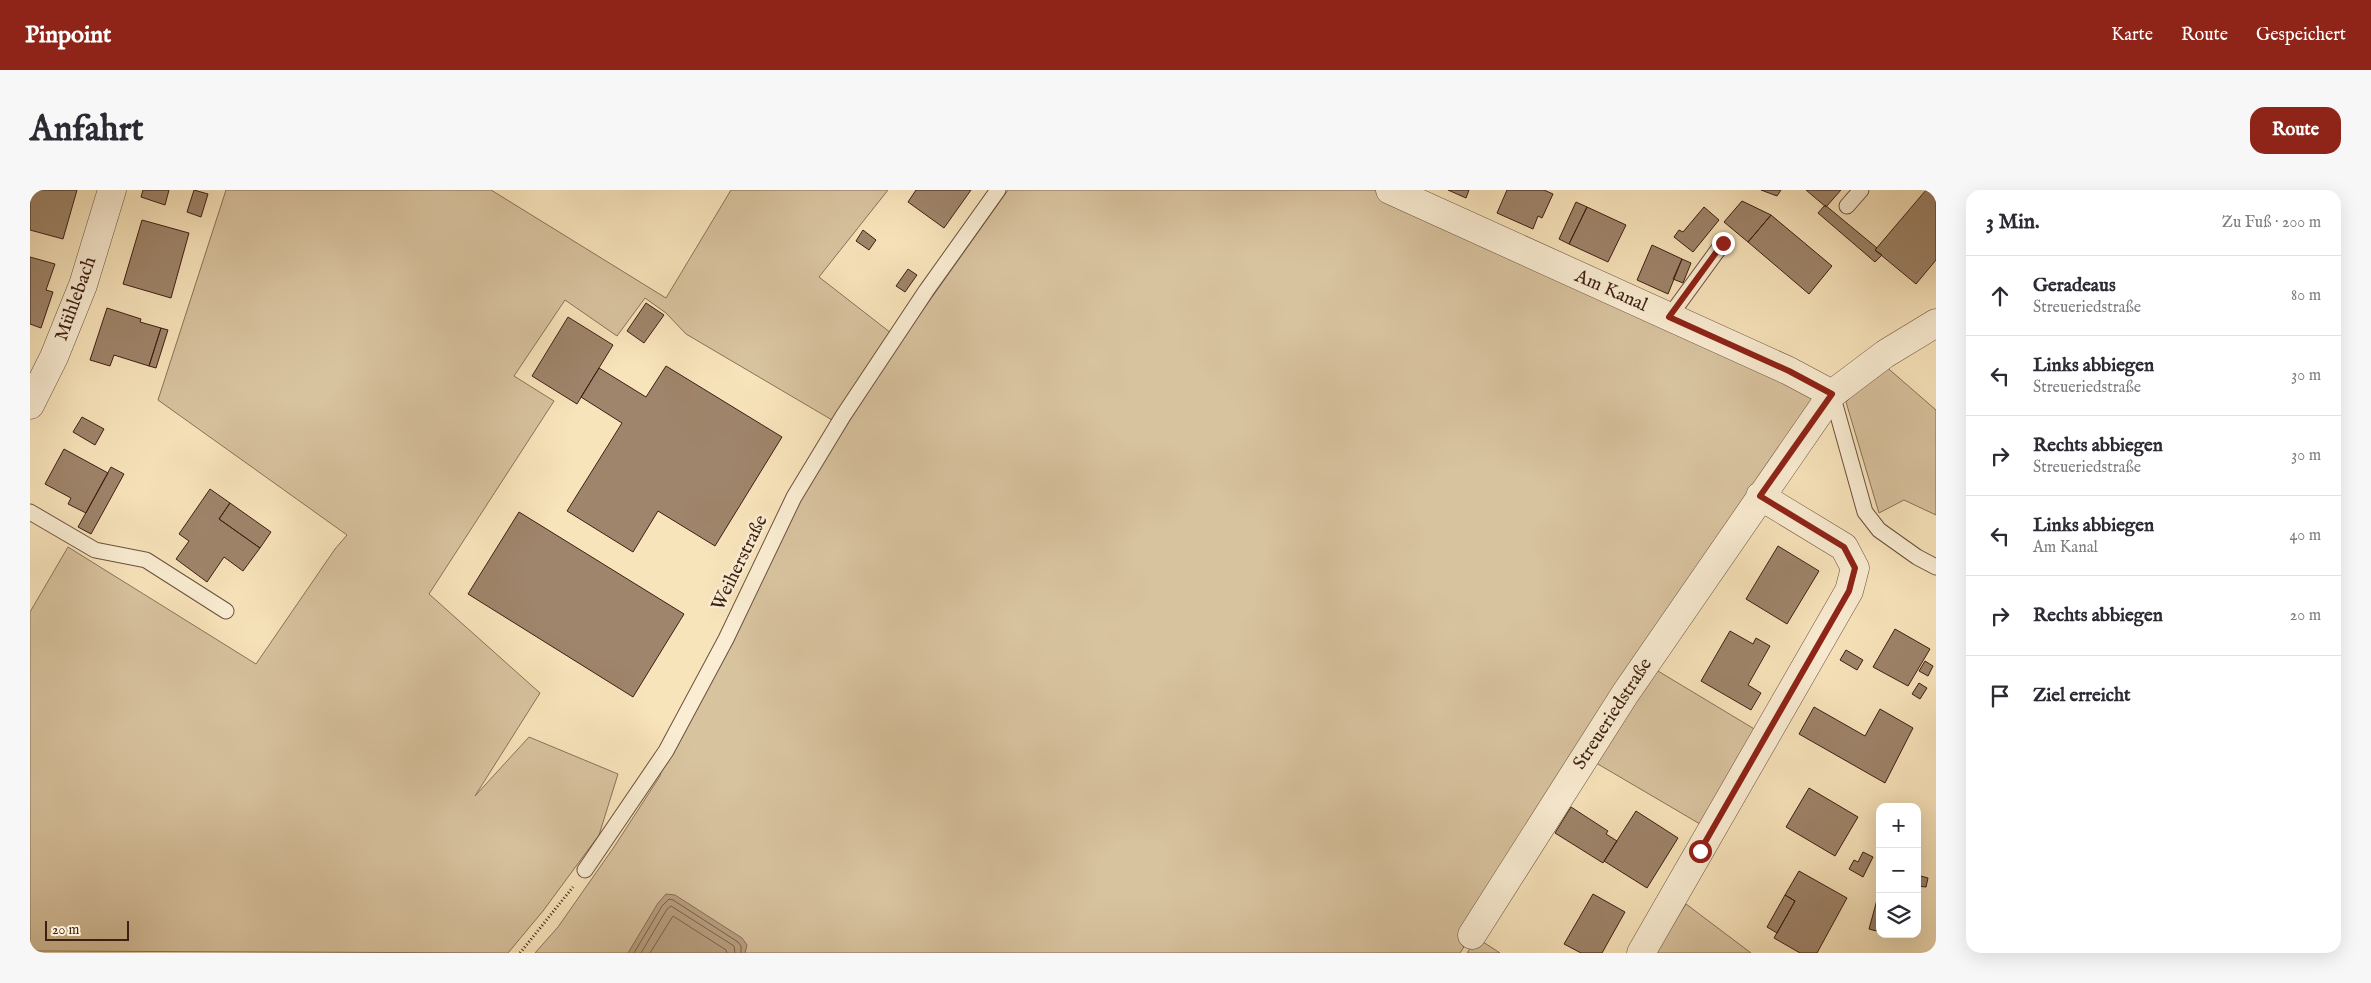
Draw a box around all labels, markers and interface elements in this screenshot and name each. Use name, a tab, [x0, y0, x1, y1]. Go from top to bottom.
text: Pinpoint	[25, 20, 111, 51]
text: Karte	[2111, 24, 2153, 47]
text: Route	[2181, 24, 2228, 47]
text: Gespeichert	[2256, 24, 2346, 47]
button: Route	[2250, 107, 2341, 154]
text: Anfahrt	[30, 108, 144, 153]
text: 3 Min.	[1986, 209, 2039, 236]
text: Zu Fuß · 200 m	[2222, 213, 2321, 233]
route end	[1712, 232, 1735, 255]
street label: Mühlebach	[50, 254, 102, 344]
street label: Am Kanal	[1570, 264, 1652, 318]
text: Geradeaus	[2033, 274, 2116, 298]
icon: ahead	[1986, 282, 2014, 310]
text: 80 m	[2291, 286, 2321, 306]
text: Streueriedstraße	[2033, 298, 2141, 318]
text: Links abbiegen	[2033, 354, 2154, 378]
icon: left	[1986, 362, 2014, 390]
text: 30 m	[2291, 366, 2321, 386]
text: Streueriedstraße	[2033, 378, 2141, 398]
text: Rechts abbiegen	[2033, 434, 2163, 458]
icon: right	[1986, 442, 2014, 470]
text: 30 m	[2291, 446, 2321, 466]
text: Streueriedstraße	[2033, 458, 2141, 478]
street label: Weiherstraße	[706, 511, 774, 615]
text: Links abbiegen	[2033, 514, 2154, 538]
icon: left	[1986, 522, 2014, 550]
text: 40 m	[2289, 526, 2321, 546]
text: Am Kanal	[2033, 538, 2098, 558]
icon: right	[1986, 602, 2014, 630]
text: Rechts abbiegen	[2033, 604, 2163, 628]
text: 20 m	[2290, 606, 2321, 626]
street label: Streueriedstraße	[1568, 653, 1658, 774]
icon: arrive	[1986, 682, 2014, 710]
text: Ziel erreicht	[2033, 684, 2131, 708]
map controls	[1876, 803, 1921, 938]
button: +	[1876, 803, 1921, 848]
route start	[1689, 840, 1712, 863]
button: −	[1876, 848, 1921, 893]
button: layers	[1876, 893, 1921, 938]
scale bar	[45, 918, 129, 941]
text: 20 m	[52, 921, 79, 939]

